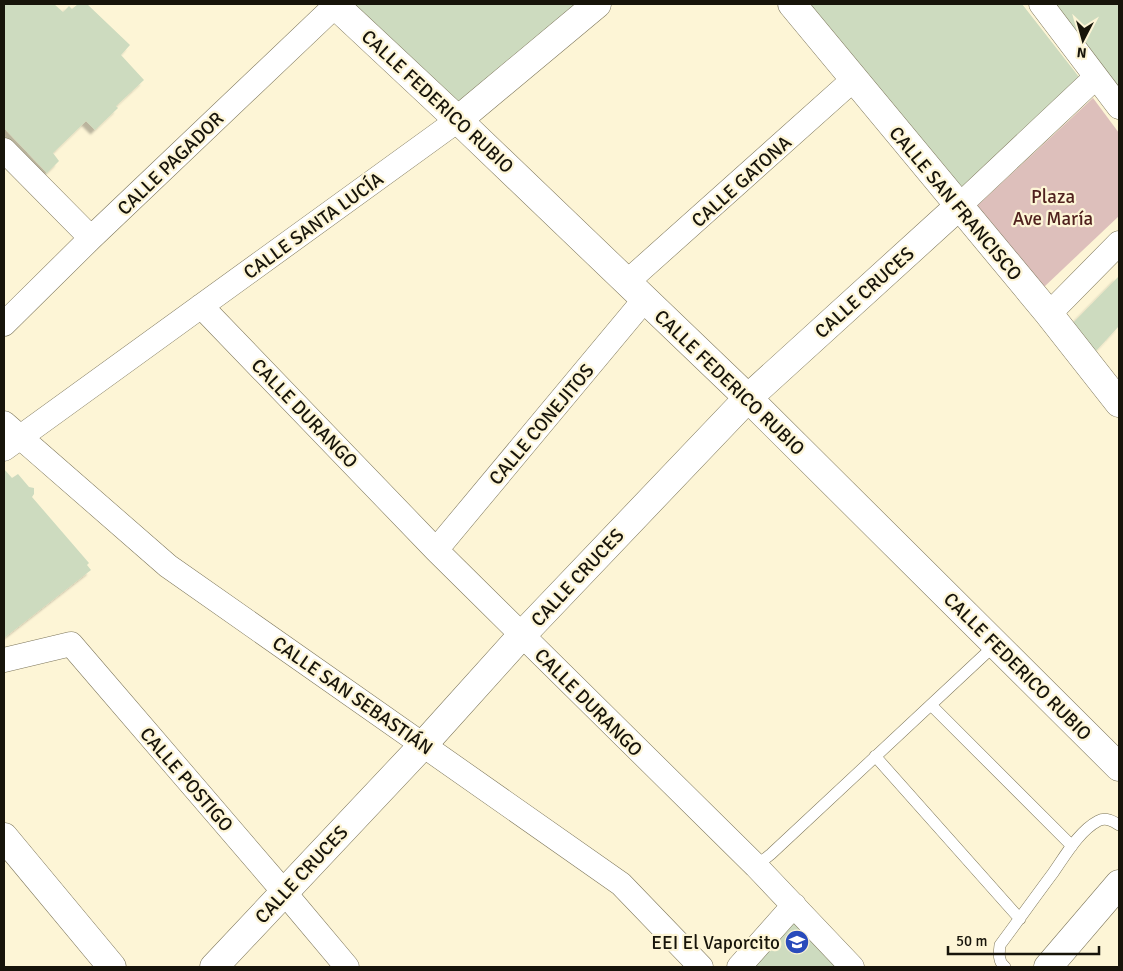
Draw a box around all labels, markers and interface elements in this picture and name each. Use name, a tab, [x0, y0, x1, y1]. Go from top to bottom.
north arrow	[1058, 15, 1108, 65]
street label: CALLE FEDERICO RUBIO	[356, 25, 519, 179]
text: N	[1076, 43, 1087, 61]
street label: CALLE PAGADOR	[113, 107, 229, 220]
street label: CALLE SAN FRANCISCO	[884, 122, 1027, 286]
street label: CALLE GATONA	[687, 130, 797, 233]
street label: CALLE SANTA LUCÍA	[239, 167, 389, 285]
park label: Plaza Ave María	[1013, 185, 1093, 231]
street label: CALLE CRUCES	[810, 242, 919, 344]
street label: CALLE FEDERICO RUBIO	[649, 305, 809, 461]
street label: CALLE DURANGO	[246, 354, 363, 474]
street label: CALLE CONEJITOS	[484, 359, 599, 490]
street label: CALLE CRUCES	[526, 524, 629, 632]
street label: CALLE FEDERICO RUBIO	[938, 588, 1096, 746]
street label: CALLE SAN SEBASTIÁN	[267, 631, 437, 760]
street label: CALLE DURANGO	[529, 644, 647, 762]
street label: CALLE POSTIGO	[134, 723, 238, 837]
street label: CALLE CRUCES	[250, 821, 353, 929]
scale bar	[948, 924, 1099, 956]
school or university icon: EEI El Vaporcito	[784, 929, 810, 955]
place label: EEI El Vaporcito	[651, 931, 780, 955]
text: 50 m	[956, 932, 987, 950]

